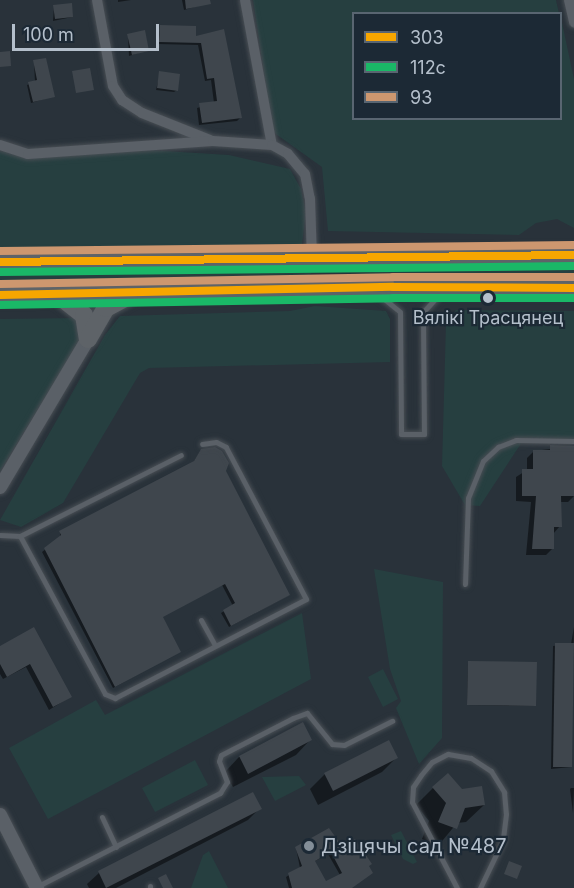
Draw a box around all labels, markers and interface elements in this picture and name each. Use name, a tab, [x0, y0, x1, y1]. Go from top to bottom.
scale bar	[15, 12, 162, 50]
legend	[352, 12, 562, 120]
text: 100 m	[23, 24, 74, 45]
text: 303	[410, 27, 444, 48]
text: 112с	[410, 57, 446, 78]
text: 93	[410, 87, 432, 108]
marker: Вялікі Трасцянец	[482, 292, 494, 304]
place label: Вялікі Трасцянец	[413, 307, 563, 329]
place label: Дзіцячы сад №487	[321, 834, 507, 858]
marker: Дзіцячы сад №487	[302, 839, 316, 853]

